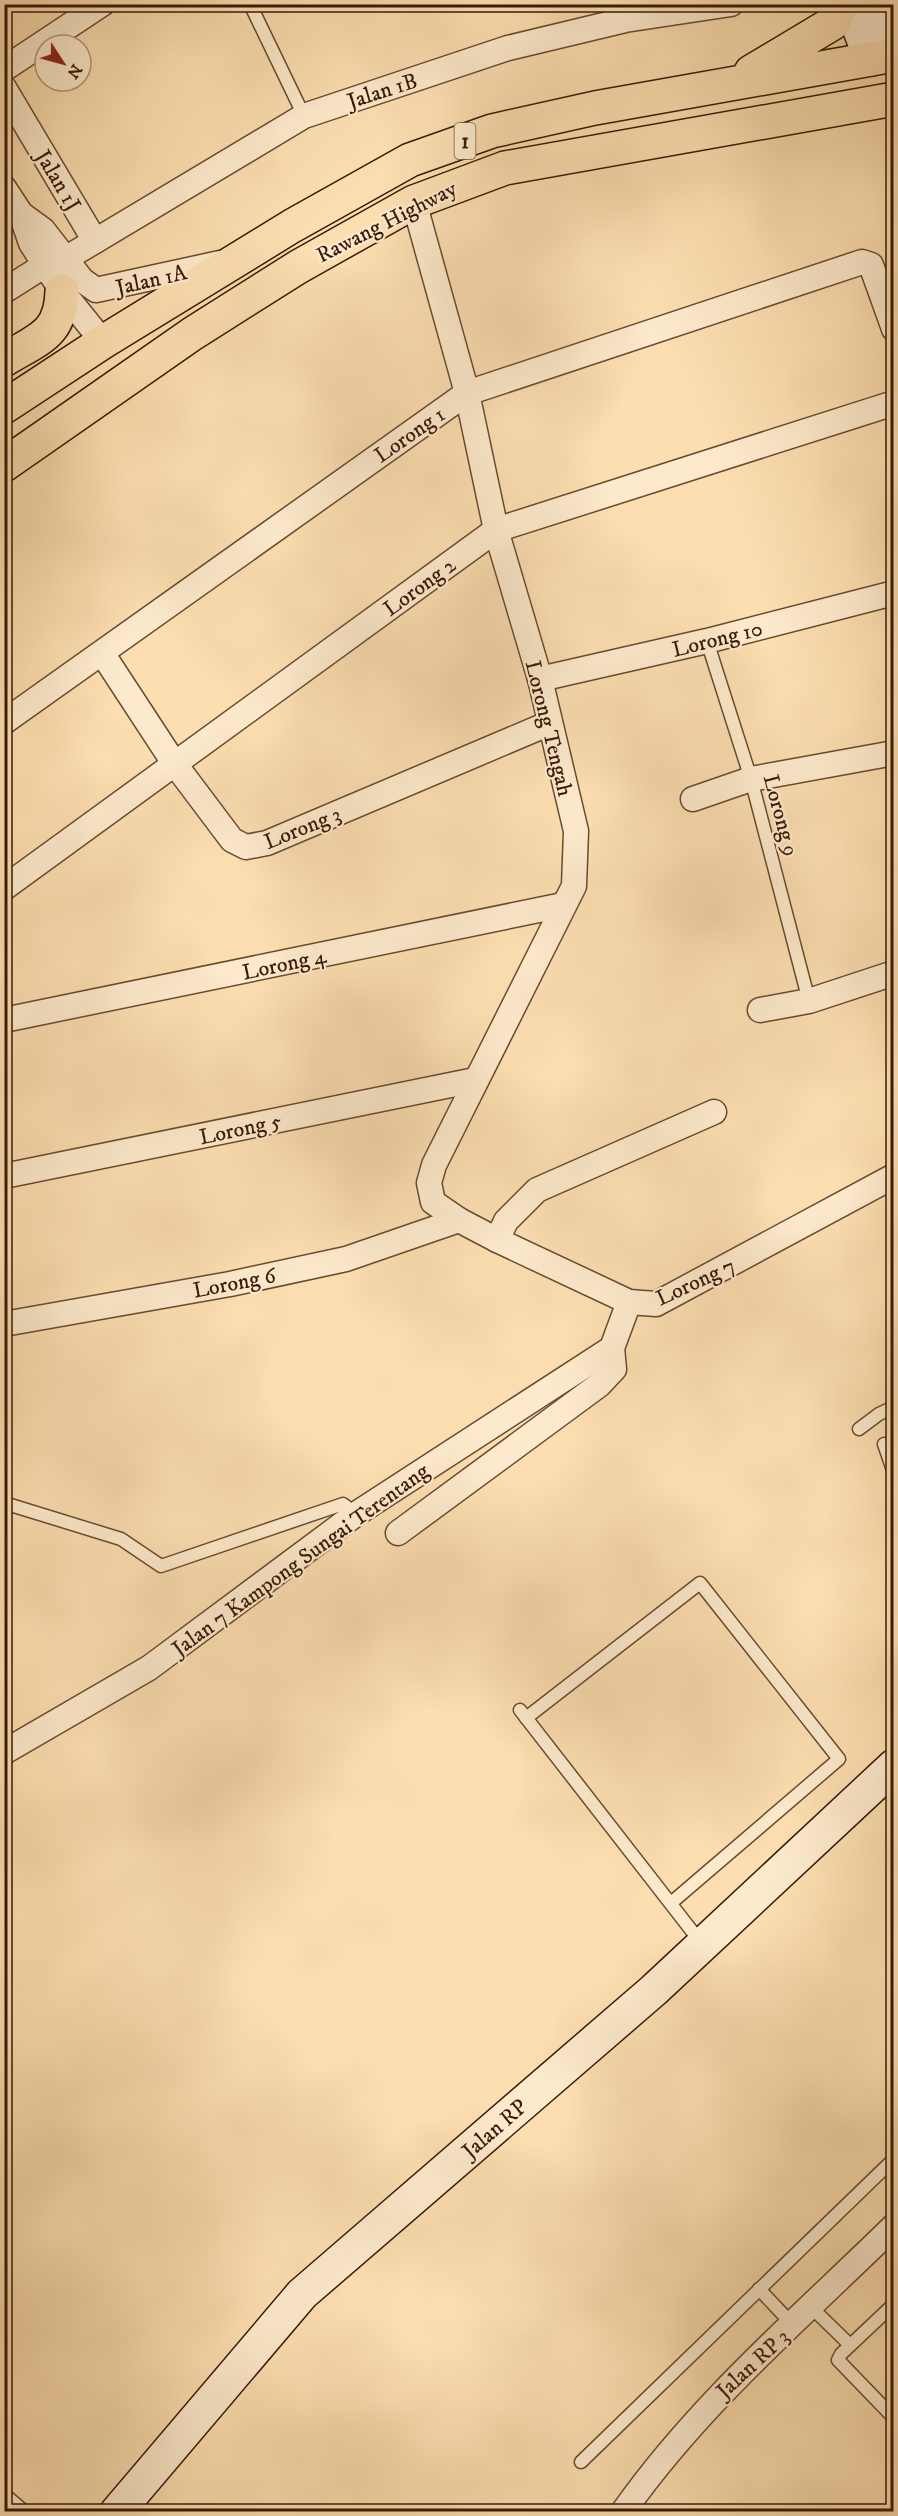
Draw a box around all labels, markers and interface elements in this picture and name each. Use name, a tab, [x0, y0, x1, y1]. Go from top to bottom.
north arrow	[33, 33, 93, 93]
text: N	[62, 60, 86, 82]
street label: Jalan 1B	[342, 67, 421, 116]
road number: 1	[454, 123, 476, 159]
street label: Jalan 1J	[28, 143, 87, 216]
street label: Rawang Highway	[312, 175, 462, 269]
street label: Jalan 1A	[111, 259, 190, 302]
street label: Lorong 1	[369, 401, 451, 469]
street label: Lorong 2	[378, 552, 462, 623]
street label: Lorong 10	[669, 615, 765, 664]
street label: Lorong Tengah	[519, 658, 579, 799]
street label: Lorong 9	[757, 772, 804, 859]
street label: Lorong 3	[260, 801, 345, 856]
street label: Lorong 4	[240, 942, 330, 987]
street label: Lorong 5	[197, 1108, 284, 1151]
street label: Lorong 7	[652, 1252, 739, 1312]
street label: Lorong 6	[191, 1262, 279, 1305]
street label: Jalan 7 Kampong Sungai Terentang	[166, 1458, 435, 1664]
street label: Jalan RP	[455, 2093, 533, 2166]
street label: Jalan RP 3	[709, 2323, 795, 2406]

